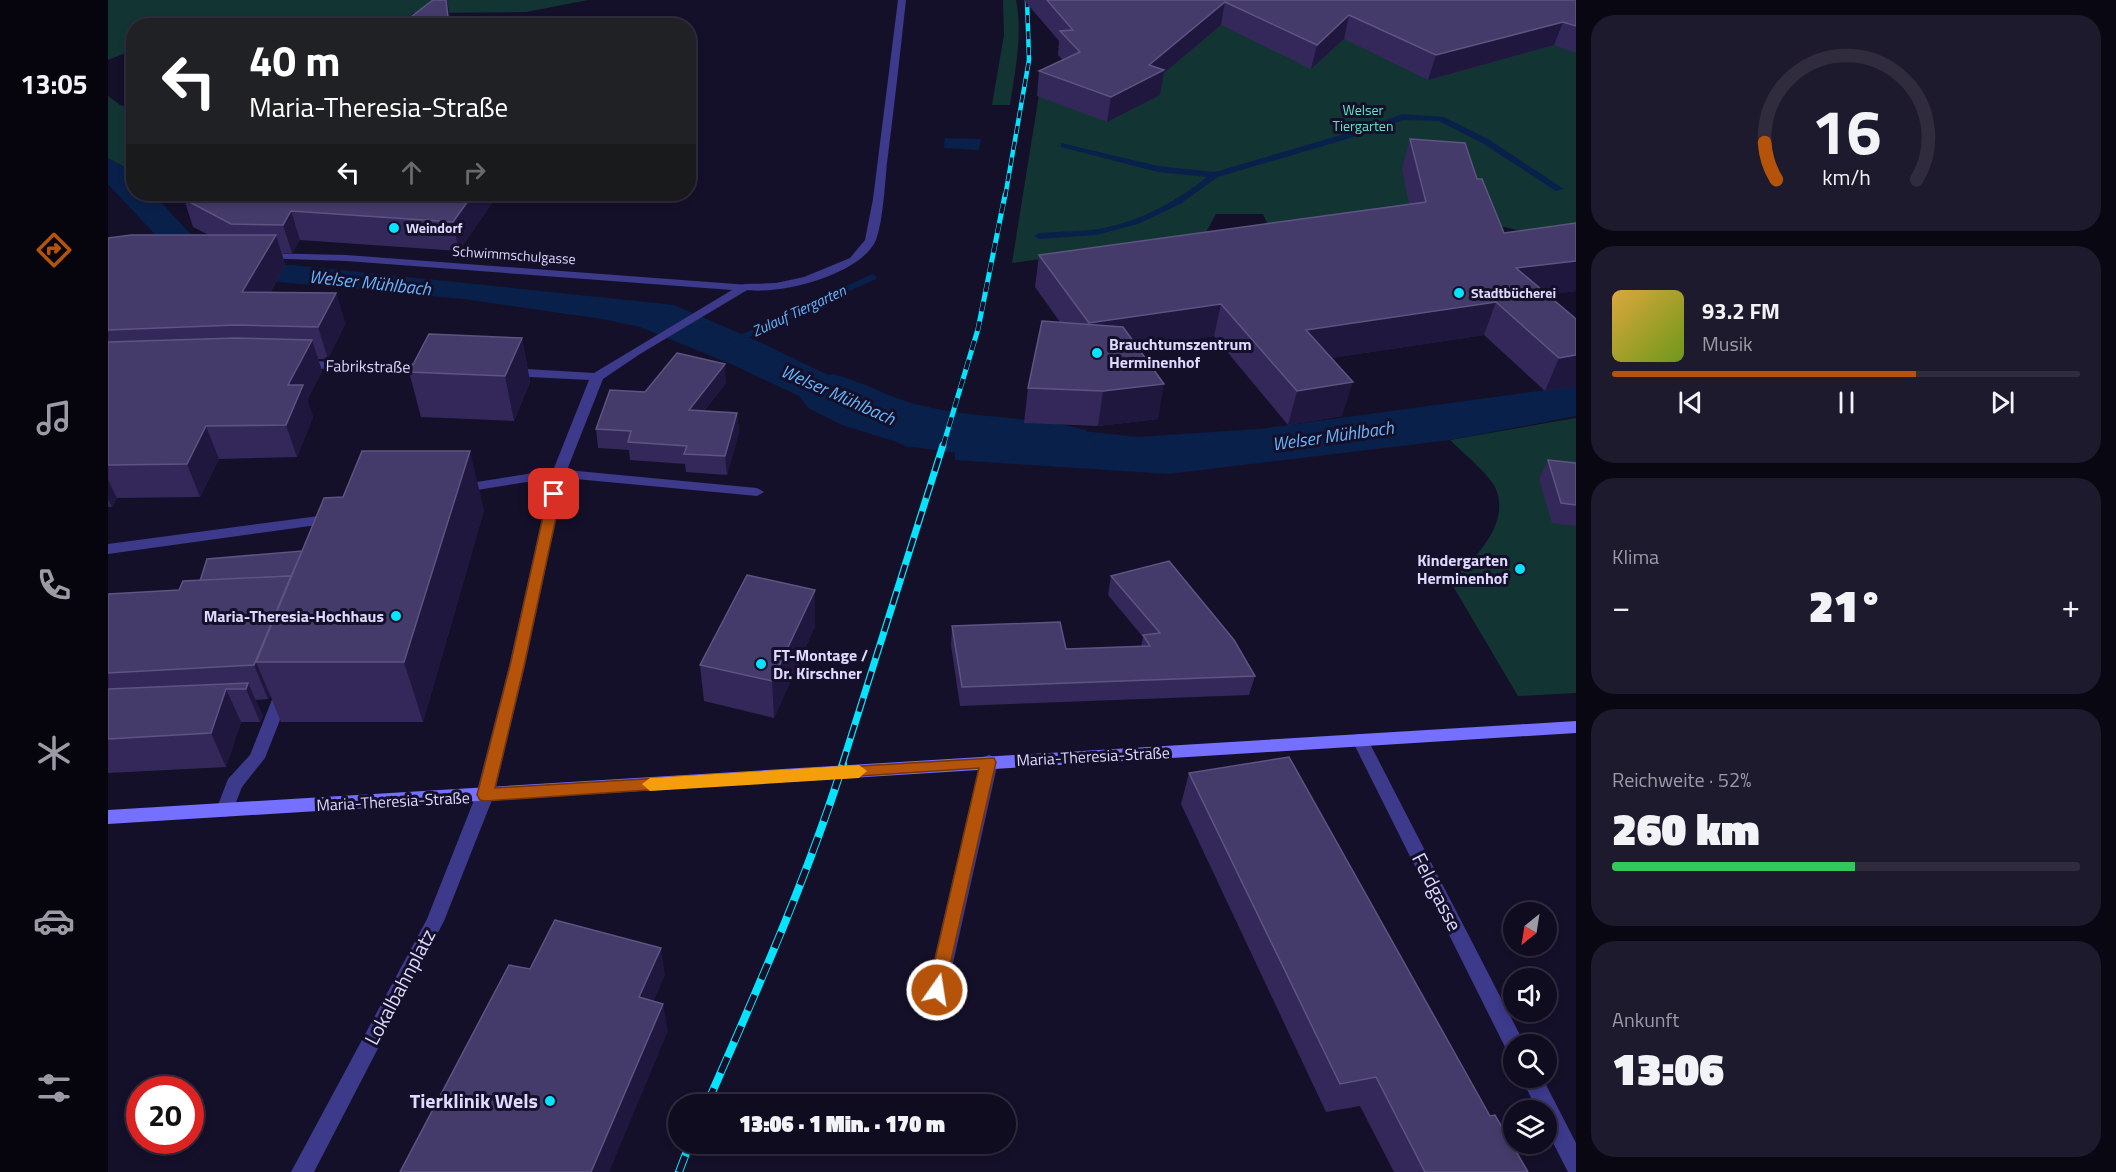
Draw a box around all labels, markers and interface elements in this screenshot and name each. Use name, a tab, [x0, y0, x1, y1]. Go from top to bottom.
text: 40 m	[249, 28, 341, 92]
icon: left	[150, 42, 228, 120]
text: 13:05	[20, 63, 88, 104]
text: 16	[1811, 83, 1881, 178]
text: Maria-Theresia-Straße	[249, 86, 508, 127]
park label: Welser Tiergarten	[1333, 99, 1393, 136]
icon: left	[332, 156, 365, 189]
icon: ahead	[395, 156, 428, 189]
icon: right	[458, 156, 491, 189]
text: km/h	[1822, 162, 1870, 194]
place label: Weindorf	[406, 217, 463, 238]
marker: Weindorf	[387, 221, 401, 235]
icon: directions	[33, 229, 75, 271]
street label: Schwimmschulgasse	[452, 240, 576, 269]
water label: Welser Mühlbach	[308, 263, 433, 302]
water label: Zulauf Tiergarten	[748, 279, 850, 342]
place label: Stadtbücherei	[1471, 282, 1556, 303]
marker: Stadtbücherei	[1452, 286, 1466, 300]
text: 93.2 FM	[1702, 294, 1780, 328]
text: Musik	[1702, 328, 1753, 359]
place label: Brauchtumszentrum Herminenhof	[1109, 332, 1252, 374]
marker: Brauchtumszentrum Herminenhof	[1090, 346, 1104, 360]
street label: Fabrikstraße	[325, 353, 411, 379]
water label: Welser Mühlbach	[777, 357, 901, 432]
icon: previous	[1674, 386, 1707, 419]
icon: pause	[1830, 386, 1863, 419]
icon: next	[1986, 386, 2019, 419]
icon: music	[33, 397, 75, 439]
water label: Welser Mühlbach	[1270, 413, 1396, 457]
pin	[528, 468, 579, 519]
icon: arrive	[537, 477, 570, 510]
text: Klima	[1612, 541, 1659, 572]
place label: Kindergarten Herminenhof	[1417, 548, 1508, 590]
marker: Kindergarten Herminenhof	[1513, 562, 1527, 576]
icon: phone	[33, 564, 75, 606]
text: 21°	[1809, 571, 1883, 639]
text: −	[1612, 581, 1630, 631]
text: +	[2062, 581, 2080, 631]
place label: Maria-Theresia-Hochhaus	[204, 604, 384, 628]
marker: Maria-Theresia-Hochhaus	[389, 609, 403, 623]
place label: FT-Montage / Dr. Kirschner	[773, 643, 868, 685]
marker: FT-Montage / Dr. Kirschner	[754, 657, 768, 671]
icon: climate	[33, 732, 75, 774]
street label: Maria-Theresia-Straße	[1016, 740, 1170, 772]
text: Reichweite · 52%	[1612, 764, 1751, 795]
street label: Maria-Theresia-Straße	[316, 785, 470, 817]
text: 260 km	[1612, 794, 1760, 862]
street label: Feldgasse	[1404, 847, 1470, 936]
icon: car	[33, 900, 75, 942]
north arrow	[1503, 902, 1557, 956]
map controls	[1503, 902, 1557, 1154]
street label: Lokalbahnplatz	[356, 923, 443, 1050]
position arrow	[905, 958, 969, 1022]
button: sound	[1503, 968, 1557, 1022]
text: Ankunft	[1612, 1004, 1679, 1035]
button: search	[1503, 1034, 1557, 1088]
text: 13:06	[1612, 1034, 1724, 1102]
icon: filters	[33, 1067, 75, 1109]
speed limit sign: 20	[126, 1076, 204, 1154]
place label: Tierklinik Wels	[410, 1085, 538, 1116]
marker: Tierklinik Wels	[543, 1094, 557, 1108]
button: layers	[1503, 1100, 1557, 1154]
text: 13:06 · 1 Min. · 170 m	[739, 1107, 945, 1141]

